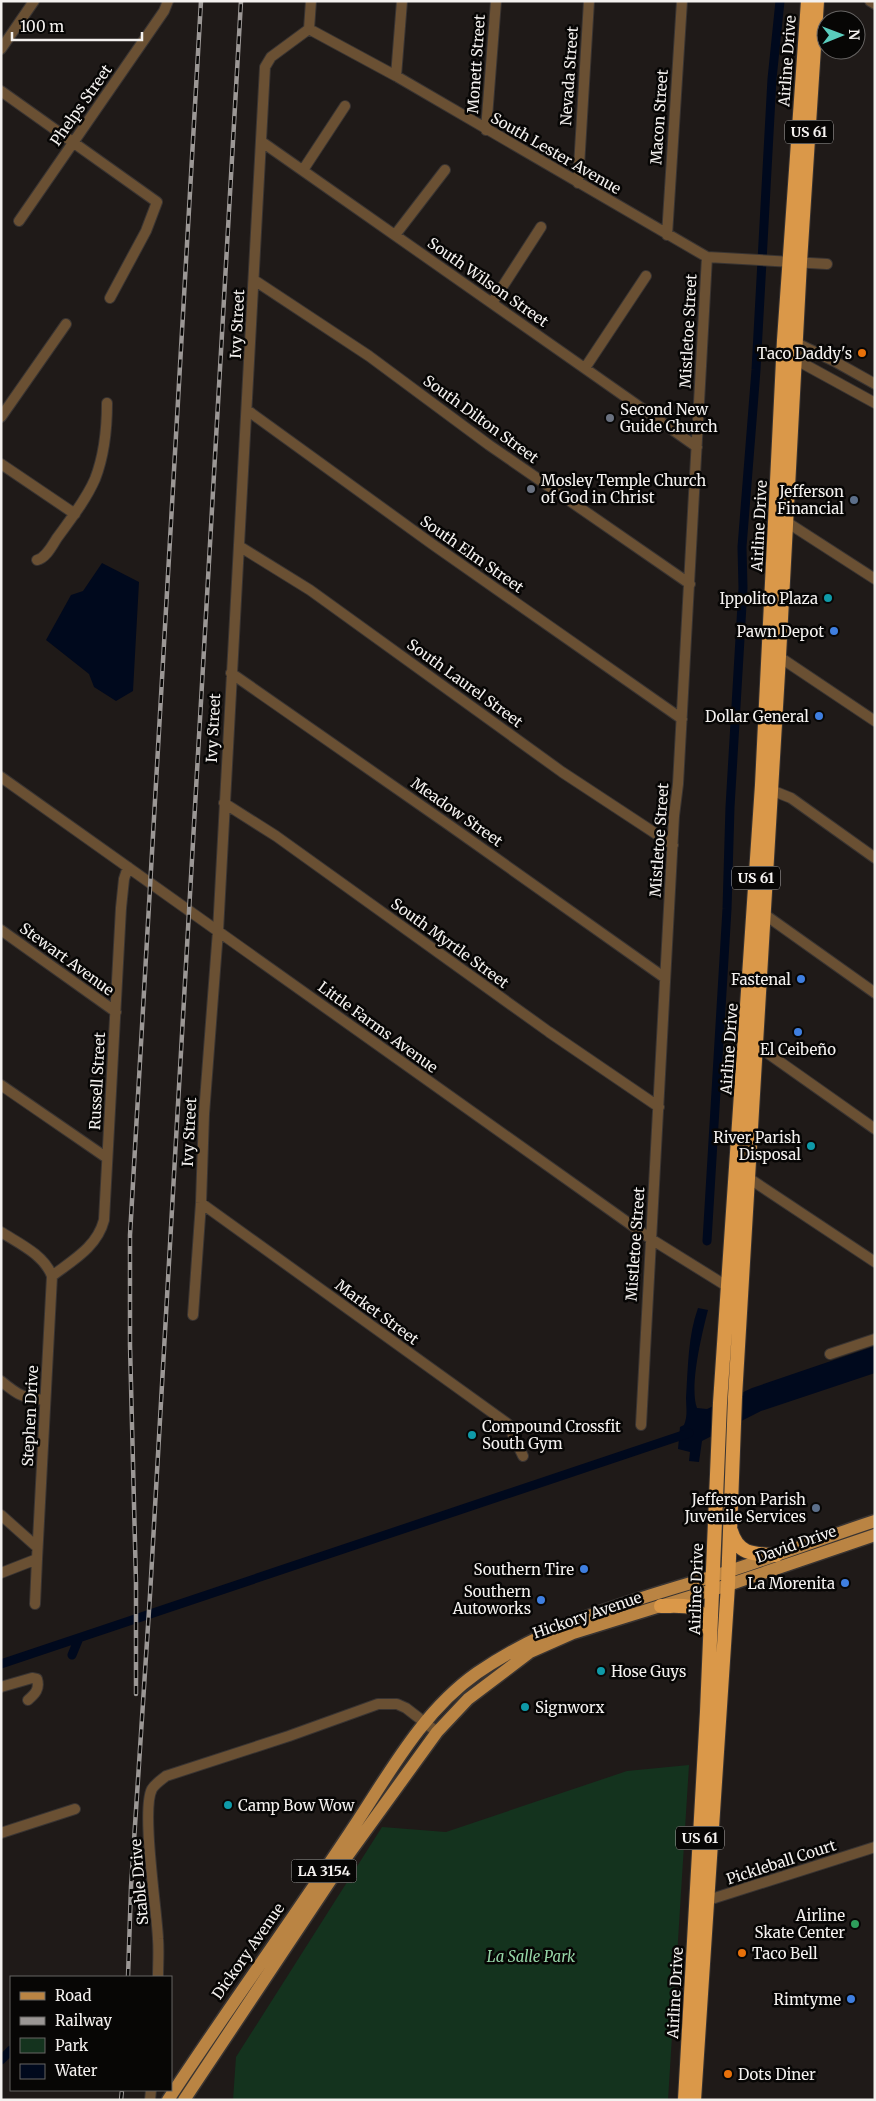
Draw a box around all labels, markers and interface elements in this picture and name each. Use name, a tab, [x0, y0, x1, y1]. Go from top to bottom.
scale bar	[12, 10, 142, 42]
north arrow	[816, 10, 866, 60]
street label: Monett Street	[463, 14, 489, 114]
street label: Airline Drive	[774, 14, 800, 108]
text: 100 m	[20, 17, 64, 36]
street label: Nevada Street	[556, 25, 582, 126]
text: N	[845, 29, 863, 40]
street label: Phelps Street	[46, 61, 116, 149]
street label: Macon Street	[646, 69, 672, 165]
street label: South Lester Avenue	[487, 108, 625, 198]
road number: US 61	[785, 120, 833, 144]
street label: South Wilson Street	[424, 233, 552, 331]
street label: Mistletoe Street	[676, 273, 700, 389]
street label: Ivy Street	[226, 289, 248, 359]
place label: Taco Daddy's	[757, 344, 852, 363]
marker: Taco Daddy's	[856, 347, 868, 359]
street label: South Dilton Street	[420, 371, 542, 467]
place label: Second New Guide Church	[620, 400, 718, 436]
marker: Second New Guide Church	[604, 412, 616, 424]
place label: Mosley Temple Church of God in Christ	[541, 471, 706, 507]
street label: Airline Drive	[747, 480, 771, 573]
place label: Jefferson Financial	[777, 482, 844, 518]
marker: Mosley Temple Church of God in Christ	[525, 483, 537, 495]
marker: Jefferson Financial	[848, 494, 860, 506]
street label: South Elm Street	[417, 511, 528, 597]
place label: Ippolito Plaza	[720, 589, 818, 608]
marker: Ippolito Plaza	[822, 592, 834, 604]
place label: Pawn Depot	[737, 622, 824, 641]
marker: Pawn Depot	[828, 625, 840, 637]
street label: South Laurel Street	[403, 635, 527, 731]
street label: Ivy Street	[202, 693, 224, 763]
place label: Dollar General	[705, 707, 809, 726]
marker: Dollar General	[813, 710, 825, 722]
street label: Meadow Street	[407, 773, 507, 851]
street label: Mistletoe Street	[646, 782, 672, 898]
road number: US 61	[732, 866, 780, 890]
street label: South Myrtle Street	[387, 894, 513, 992]
street label: Stewart Avenue	[16, 918, 118, 1000]
place label: Fastenal	[731, 970, 791, 989]
marker: Fastenal	[795, 973, 807, 985]
street label: Little Farms Avenue	[314, 977, 442, 1077]
street label: Airline Drive	[716, 1002, 742, 1096]
marker: El Ceibeño	[792, 1026, 804, 1038]
street label: Russell Street	[85, 1031, 109, 1130]
place label: El Ceibeño	[760, 1040, 836, 1059]
street label: Ivy Street	[178, 1097, 200, 1167]
place label: River Parish Disposal	[713, 1128, 801, 1164]
marker: River Parish Disposal	[805, 1140, 817, 1152]
street label: Mistletoe Street	[622, 1186, 648, 1302]
street label: Market Street	[332, 1275, 423, 1349]
street label: Stephen Drive	[18, 1365, 42, 1467]
place label: Compound Crossfit South Gym	[482, 1417, 621, 1453]
marker: Compound Crossfit South Gym	[466, 1429, 478, 1441]
place label: Jefferson Parish Juvenile Services	[684, 1490, 806, 1526]
marker: Jefferson Parish Juvenile Services	[810, 1502, 822, 1514]
street label: David Drive	[753, 1521, 839, 1567]
street label: Airline Drive	[685, 1543, 707, 1636]
place label: Southern Tire	[474, 1560, 574, 1579]
marker: Southern Tire	[578, 1563, 590, 1575]
place label: La Morenita	[747, 1574, 835, 1593]
marker: La Morenita	[839, 1577, 851, 1589]
place label: Southern Autoworks	[452, 1582, 531, 1618]
street label: Hickory Avenue	[530, 1587, 644, 1643]
marker: Southern Autoworks	[535, 1594, 547, 1606]
place label: Hose Guys	[611, 1662, 686, 1681]
marker: Hose Guys	[595, 1665, 607, 1677]
place label: Signworx	[535, 1698, 605, 1717]
marker: Signworx	[519, 1701, 531, 1713]
place label: Camp Bow Wow	[238, 1796, 355, 1815]
marker: Camp Bow Wow	[222, 1799, 234, 1811]
road number: US 61	[676, 1826, 724, 1850]
street label: Pickleball Court	[724, 1835, 838, 1889]
street label: Stable Drive	[126, 1838, 152, 1926]
road number: LA 3154	[292, 1860, 356, 1882]
street label: Dickory Avenue	[208, 1899, 288, 2003]
place label: Airline Skate Center	[755, 1906, 845, 1942]
marker: Airline Skate Center	[849, 1918, 861, 1930]
place label: Taco Bell	[752, 1944, 818, 1963]
park label: La Salle Park	[487, 1947, 576, 1966]
street label: Airline Drive	[663, 1947, 687, 2040]
marker: Taco Bell	[736, 1947, 748, 1959]
legend	[10, 1976, 172, 2091]
text: Road	[55, 1986, 91, 2005]
place label: Rimtyme	[774, 1990, 841, 2009]
marker: Rimtyme	[845, 1993, 857, 2005]
text: Railway	[55, 2011, 112, 2030]
text: Park	[55, 2036, 89, 2055]
text: Water	[54, 2061, 98, 2080]
place label: Dots Diner	[738, 2065, 816, 2084]
marker: Dots Diner	[722, 2068, 734, 2080]

